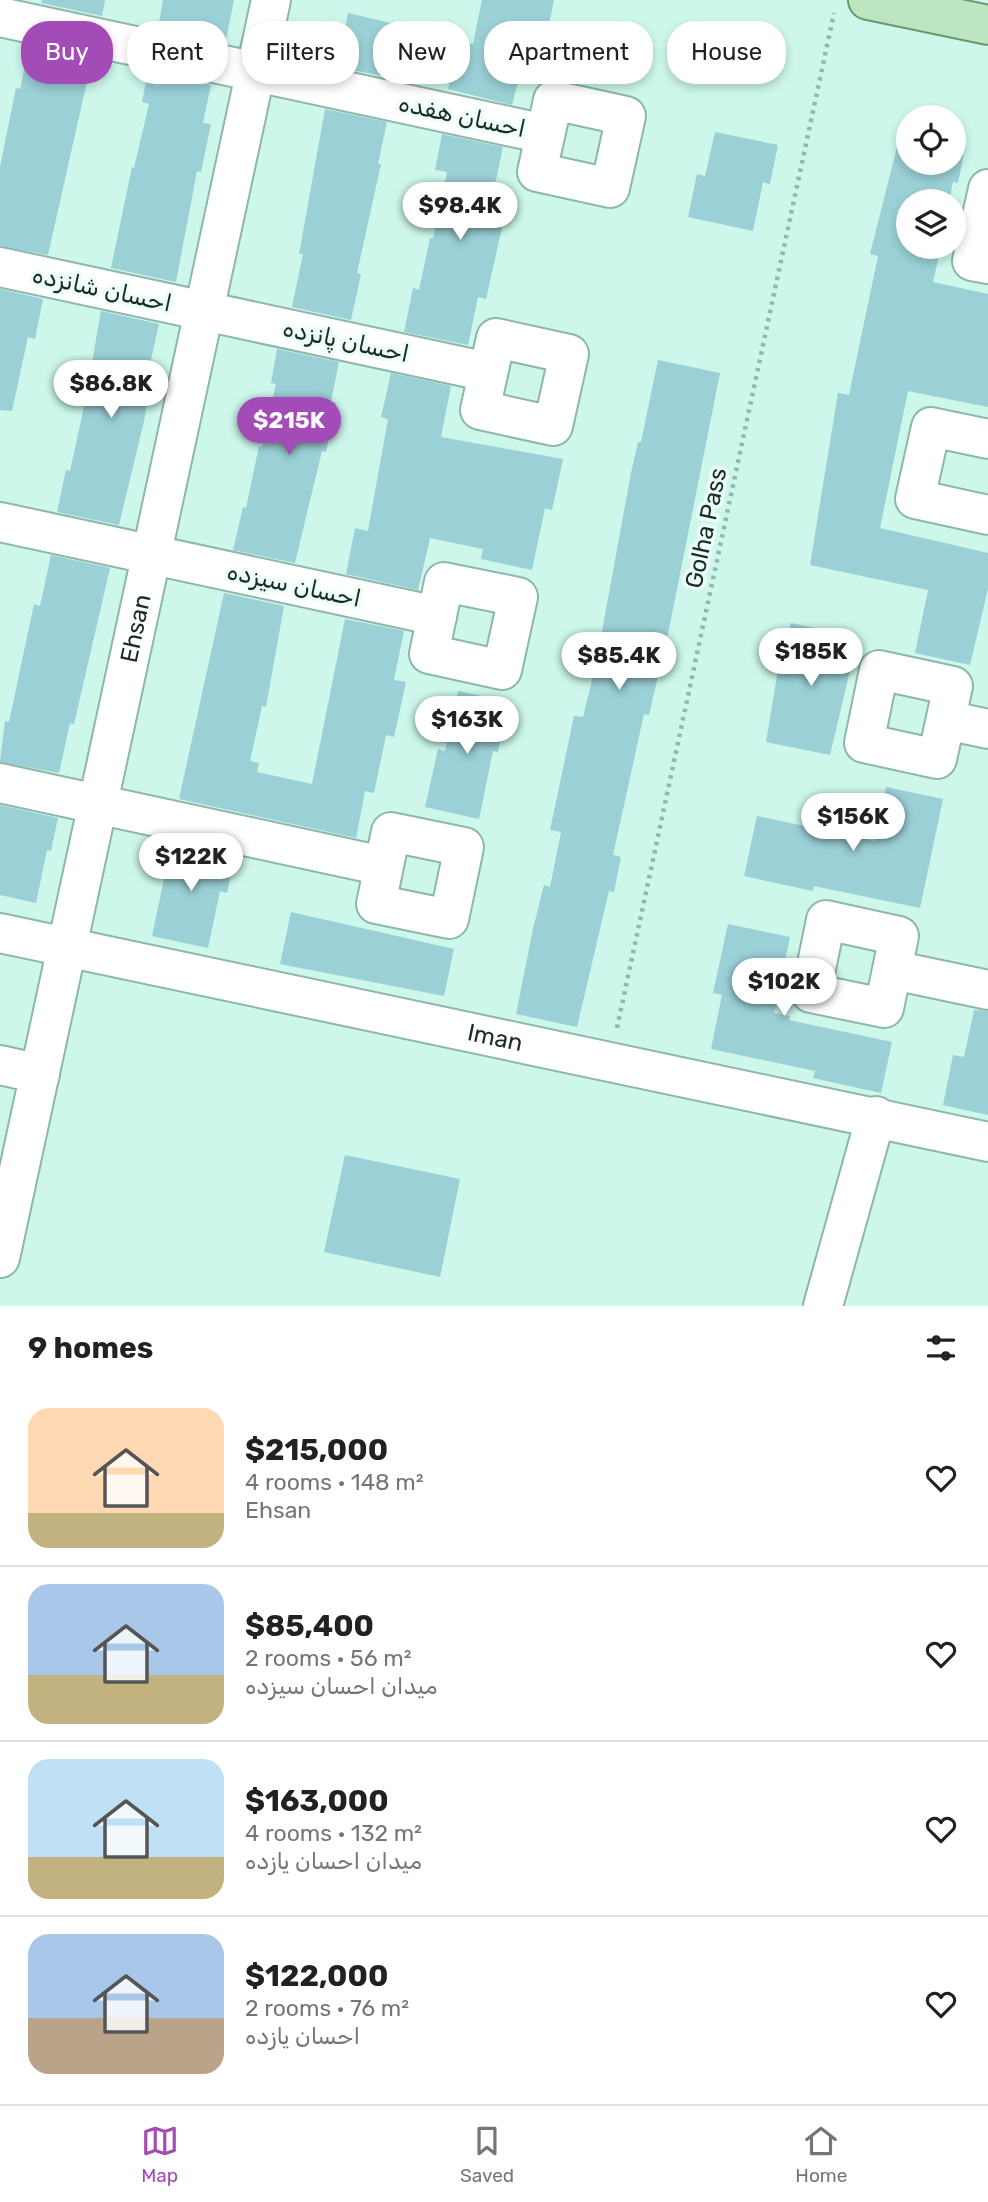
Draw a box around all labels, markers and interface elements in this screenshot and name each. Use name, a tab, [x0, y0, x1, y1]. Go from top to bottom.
chip: Buy	[21, 21, 113, 84]
chip: Rent	[127, 21, 228, 84]
chip: Filters	[242, 21, 359, 84]
chip: New	[373, 21, 470, 84]
chip: Apartment	[484, 21, 653, 84]
chip: House	[667, 21, 786, 84]
street label: احسان هفده	[396, 89, 528, 143]
map controls	[896, 105, 966, 259]
button: locate	[896, 105, 966, 175]
pin: $98.4K	[403, 182, 517, 242]
button: layers	[896, 189, 966, 259]
text: $98.4K	[419, 191, 501, 219]
street label: احسان شانزده	[30, 261, 174, 317]
street label: احسان پانزده	[280, 314, 412, 370]
pin: $86.8K	[54, 360, 168, 420]
text: $86.8K	[69, 369, 153, 397]
pin: $215K	[240, 398, 338, 457]
text: $215K	[253, 406, 325, 434]
street label: Golha Pass	[680, 465, 732, 591]
street label: احسان سیزده	[224, 557, 364, 613]
street label: Ehsan	[115, 592, 157, 665]
pin: $185K	[762, 628, 860, 688]
pin: $85.4K	[562, 632, 676, 692]
text: $185K	[775, 637, 847, 665]
text: $85.4K	[577, 641, 661, 669]
pin: $163K	[418, 696, 516, 756]
text: $163K	[431, 705, 503, 733]
pin: $156K	[804, 794, 902, 853]
text: $156K	[817, 802, 889, 830]
pin: $122K	[142, 834, 240, 893]
text: $122K	[155, 842, 227, 870]
pin: $102K	[735, 958, 833, 1018]
text: $102K	[748, 967, 820, 995]
street label: Iman	[465, 1018, 525, 1057]
icon: filters	[922, 1329, 960, 1367]
text: 9 homes	[28, 1330, 153, 1366]
text: $215,000	[245, 1432, 388, 1468]
icon: home	[84, 1436, 168, 1520]
icon: heart	[922, 1459, 960, 1497]
text: 4 rooms · 148 m²	[245, 1468, 424, 1496]
text: Ehsan	[245, 1496, 311, 1524]
text: $85,400	[245, 1608, 374, 1644]
icon: home	[84, 1612, 168, 1696]
icon: heart	[922, 1635, 960, 1673]
text: 2 rooms · 56 m²	[245, 1644, 412, 1672]
text: میدان احسان سیزده	[245, 1672, 438, 1700]
text: $163,000	[245, 1783, 389, 1819]
icon: home	[84, 1787, 168, 1871]
icon: heart	[922, 1810, 960, 1848]
text: 4 rooms · 132 m²	[245, 1819, 422, 1847]
text: میدان احسان یازده	[245, 1847, 422, 1875]
text: $122,000	[245, 1958, 388, 1994]
icon: home	[84, 1962, 168, 2046]
icon: heart	[922, 1985, 960, 2023]
text: 2 rooms · 76 m²	[245, 1994, 409, 2022]
text: احسان یازده	[245, 2022, 360, 2050]
tab: Map	[141, 2122, 179, 2187]
tab: Saved	[460, 2122, 514, 2187]
tab: Home	[795, 2122, 847, 2187]

